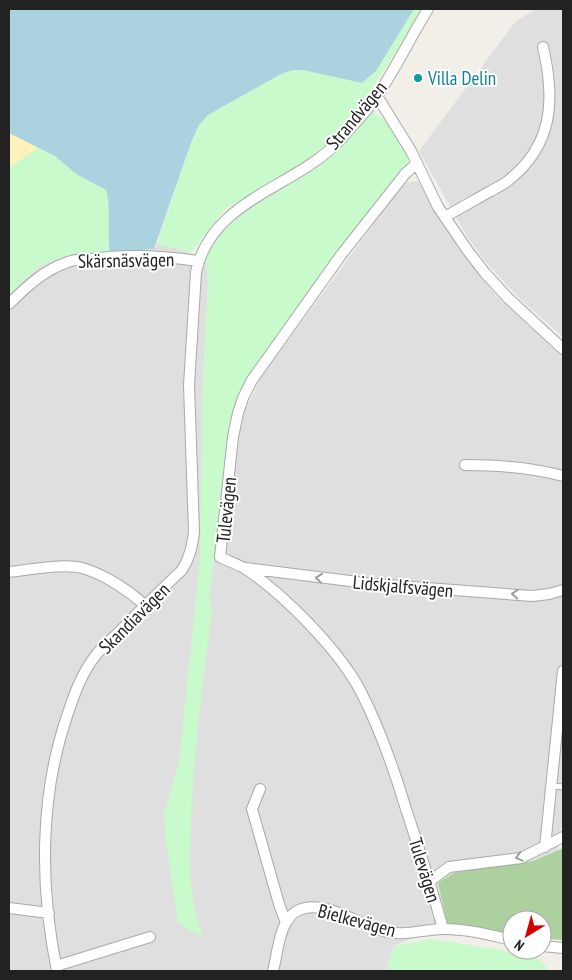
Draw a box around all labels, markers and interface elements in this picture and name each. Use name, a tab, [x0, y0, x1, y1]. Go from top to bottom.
place label: Villa Delin	[427, 66, 496, 90]
marker: Villa Delin	[412, 72, 424, 84]
street label: Strandvägen	[320, 76, 392, 154]
street label: Skärsnäsvägen	[78, 247, 174, 273]
street label: Tulevägen	[211, 476, 241, 544]
street label: Lidskjalfsvägen	[352, 570, 454, 602]
one-way arrow	[314, 573, 322, 584]
street label: Skandiavägen	[93, 577, 175, 659]
one-way arrow	[511, 589, 519, 600]
street label: Tulevägen	[404, 835, 446, 905]
one-way arrow	[515, 851, 524, 862]
street label: Bielkevägen	[316, 898, 398, 942]
north arrow	[502, 910, 552, 960]
text: N	[511, 936, 528, 955]

